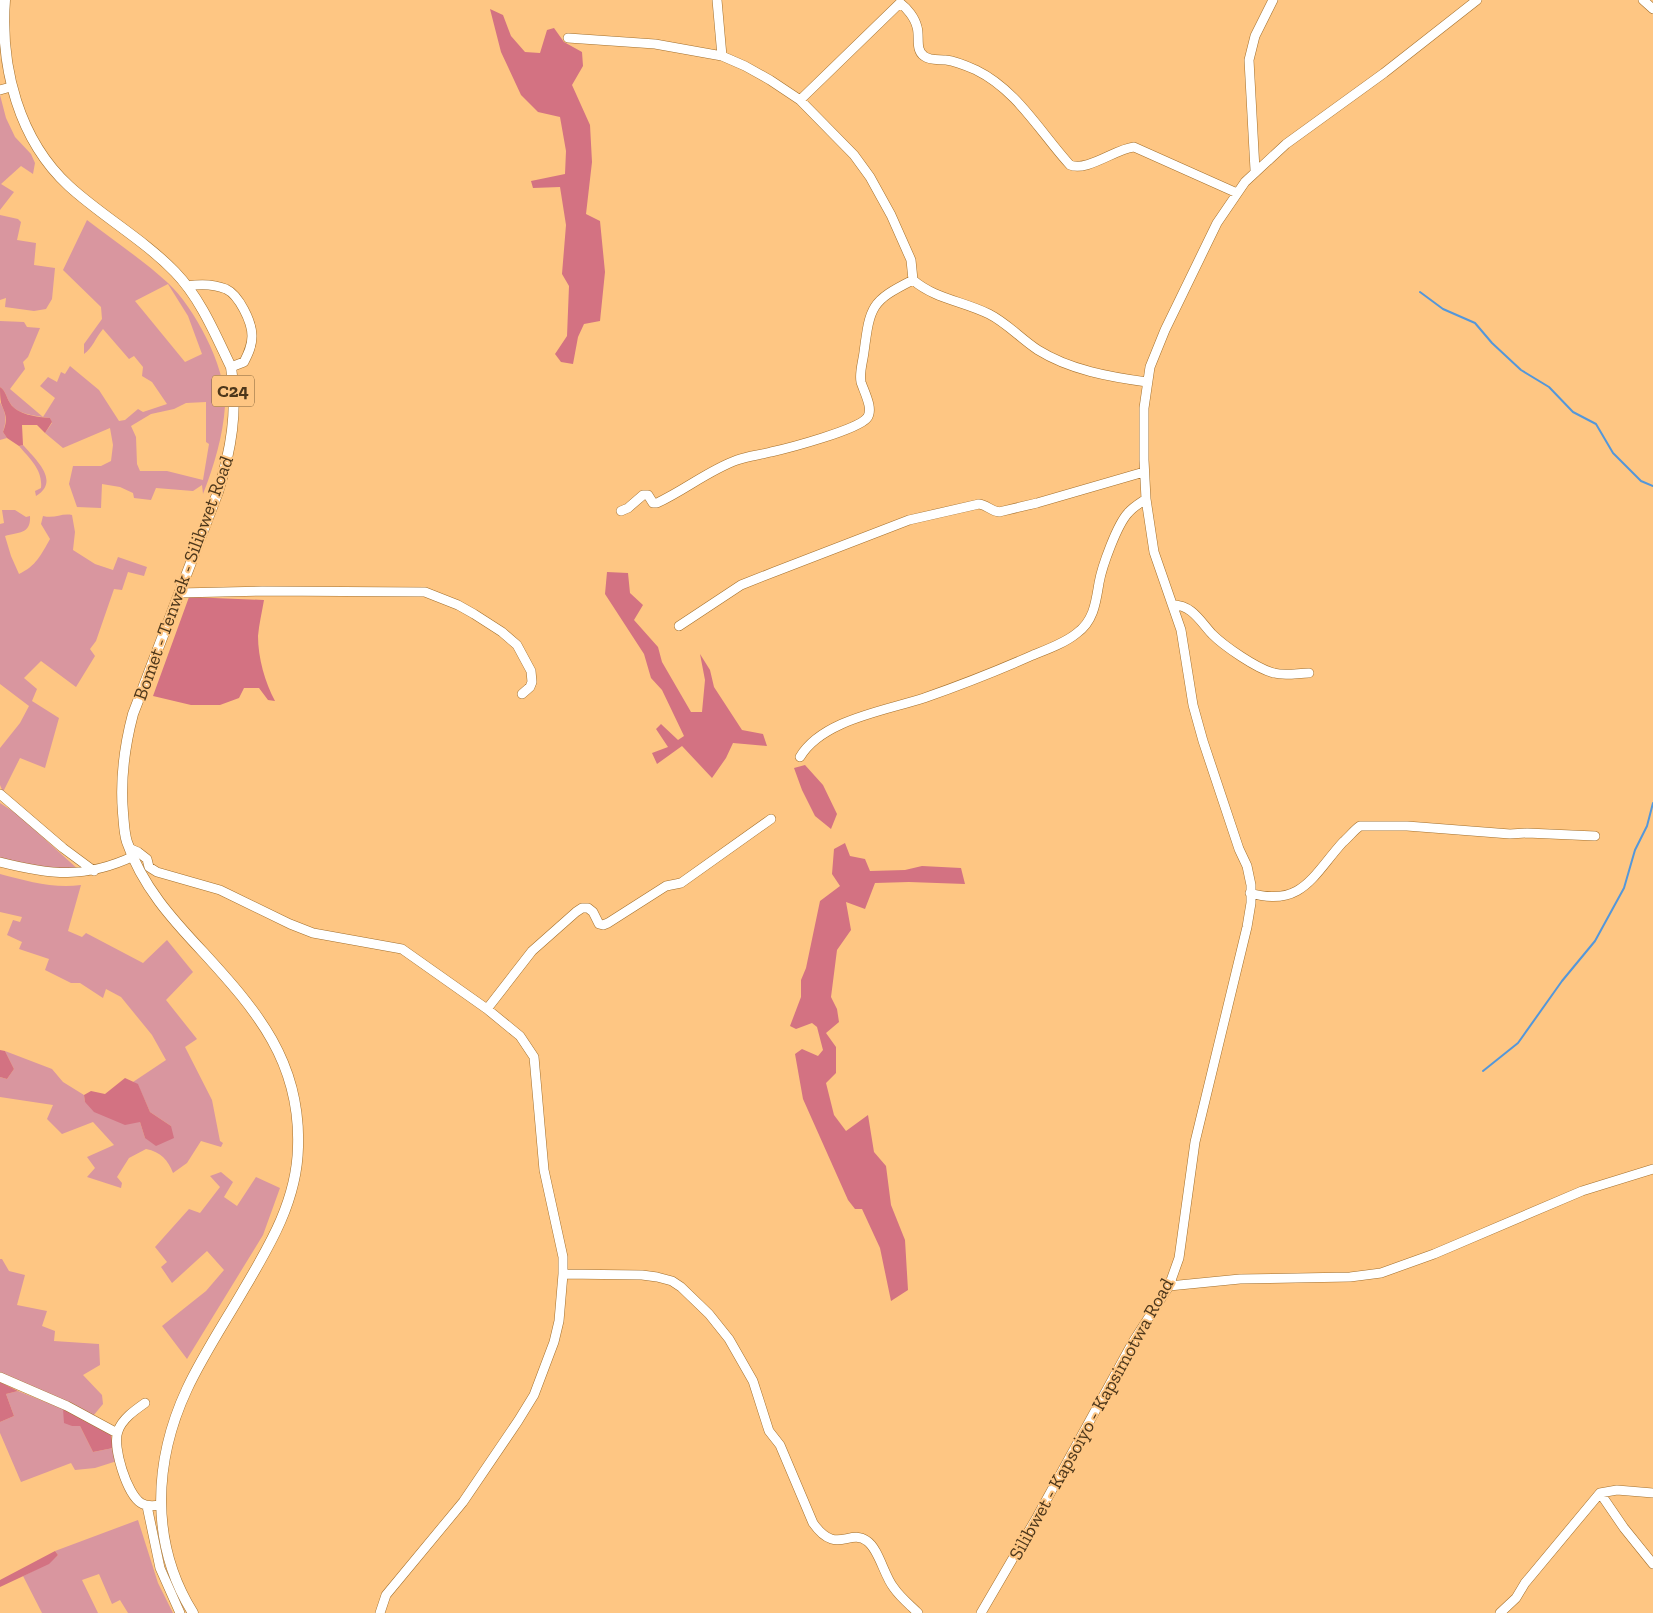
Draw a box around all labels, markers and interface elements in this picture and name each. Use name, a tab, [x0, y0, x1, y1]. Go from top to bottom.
road number: C24	[212, 376, 254, 406]
street label: Bomet - Tenwek - Silibwet Road	[128, 452, 238, 703]
street label: Silibwet - Kapsoiyo - Kapsimotwa Road	[1004, 1274, 1178, 1564]

